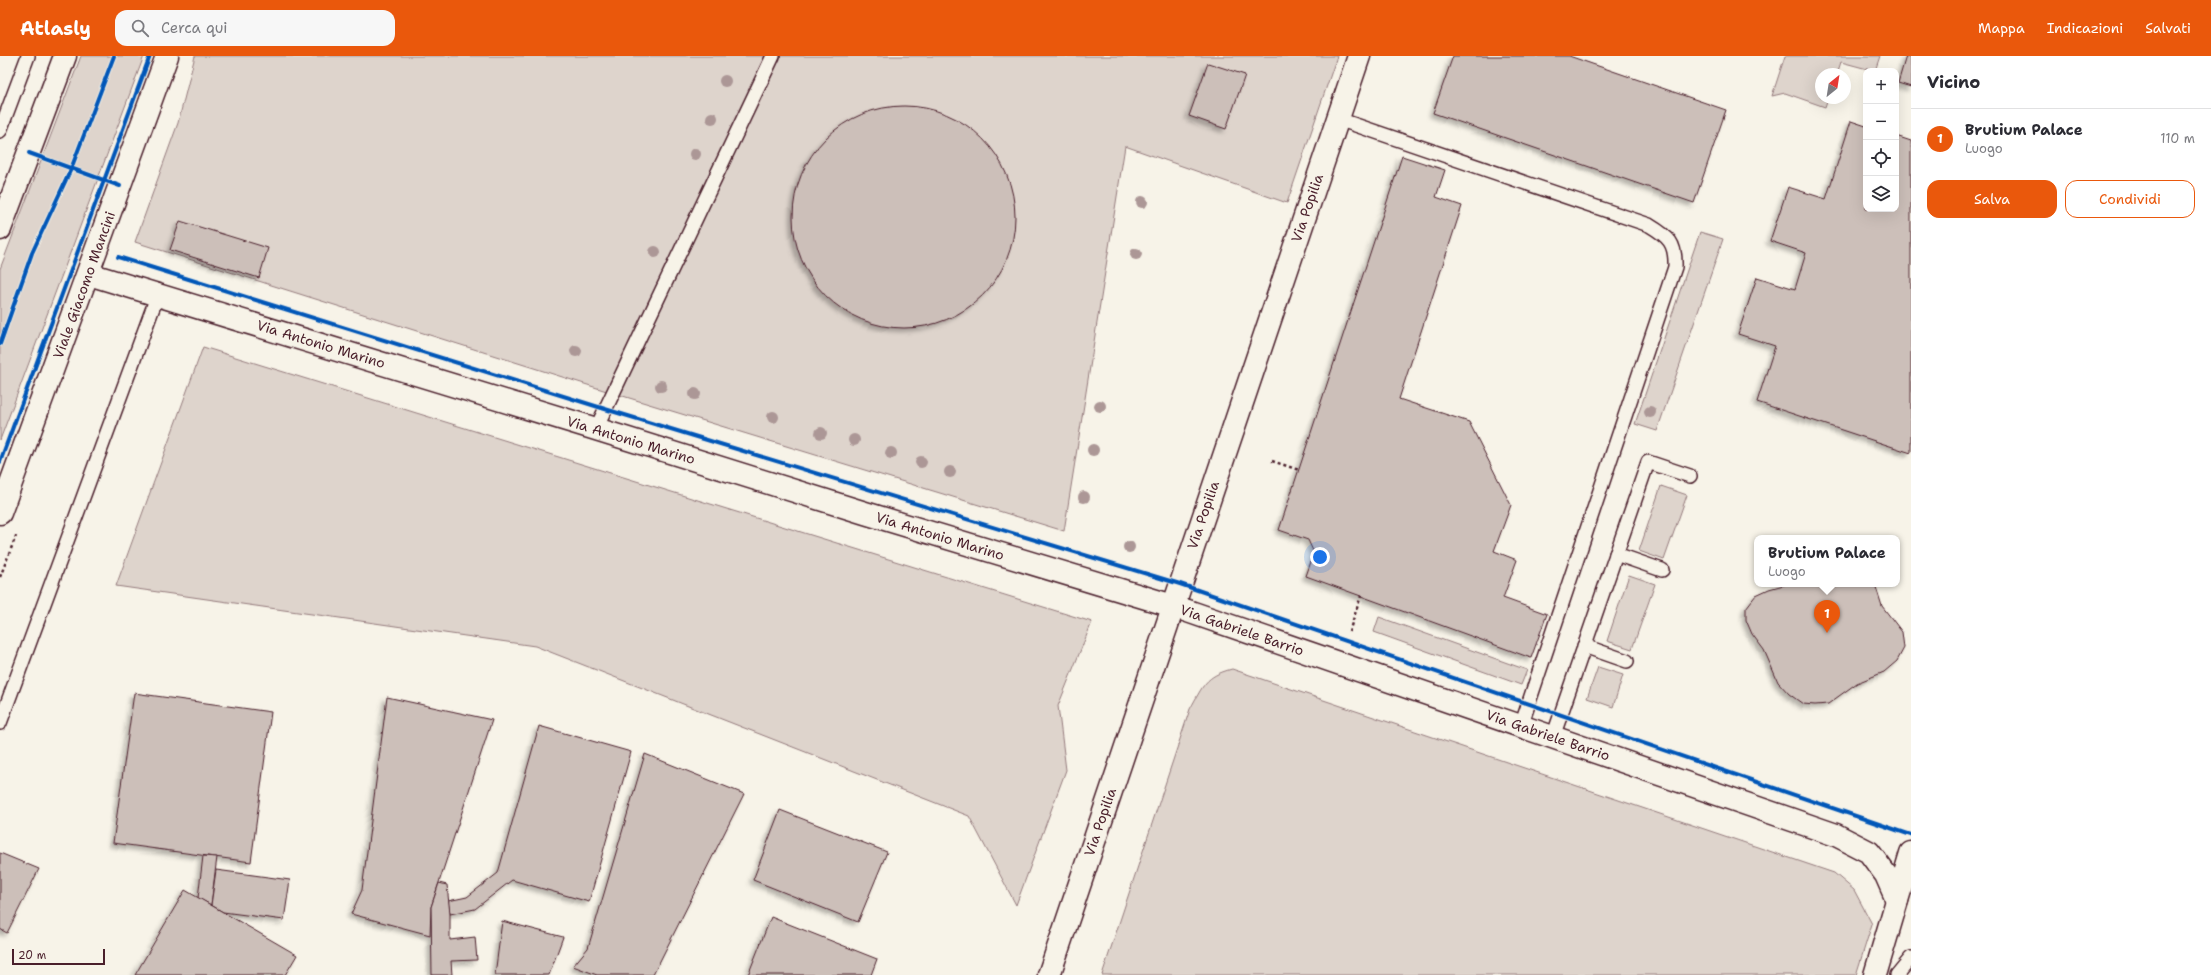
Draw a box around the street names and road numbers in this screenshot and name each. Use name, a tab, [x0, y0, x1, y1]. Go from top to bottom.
street label: Via Popilia	[1287, 171, 1327, 245]
street label: Viale Giacomo Mancini	[49, 209, 119, 361]
street label: Via Antonio Marino	[255, 316, 387, 372]
street label: Via Antonio Marino	[565, 412, 697, 468]
street label: Via Popilia	[1183, 478, 1223, 552]
street label: Via Antonio Marino	[874, 508, 1006, 564]
street label: Via Gabriele Barrio	[1178, 600, 1306, 660]
street label: Via Gabriele Barrio	[1484, 705, 1612, 765]
street label: Via Popilia	[1080, 785, 1120, 859]

